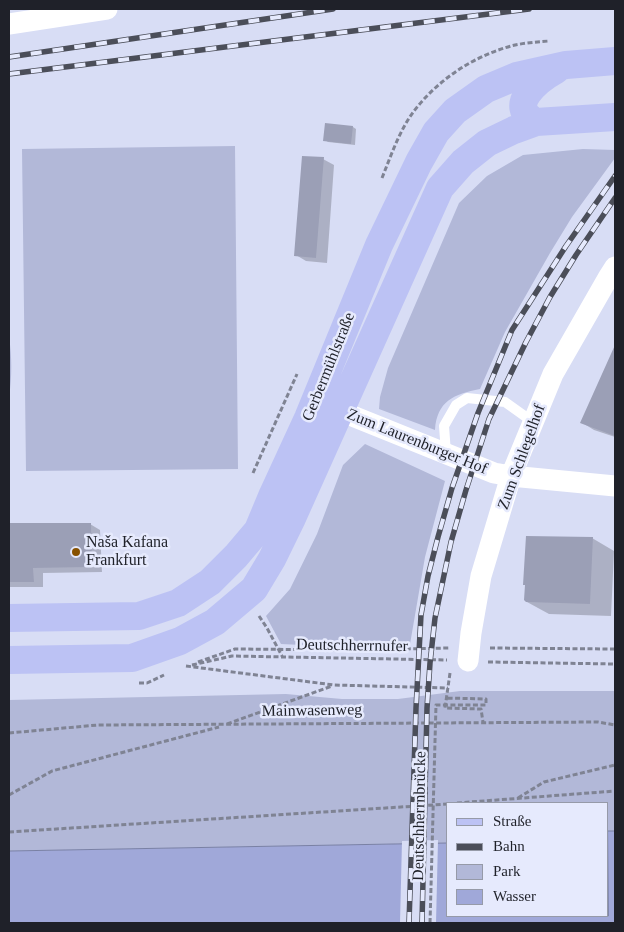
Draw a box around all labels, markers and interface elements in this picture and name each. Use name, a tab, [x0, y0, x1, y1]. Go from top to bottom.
street label: Gerbermühlstraße	[298, 310, 360, 424]
street label: Zum Schlegelhof	[494, 402, 550, 512]
street label: Zum Laurenburger Hof	[344, 405, 490, 479]
place label: Naša Kafana Frankfurt	[86, 533, 168, 571]
marker: Naša Kafana Frankfurt	[70, 546, 82, 558]
street label: Deutschherrnufer	[296, 635, 408, 657]
street label: Mainwasenweg	[262, 701, 362, 721]
street label: Deutschherrnbrücke	[409, 751, 431, 881]
legend	[446, 802, 609, 917]
text: Straße	[493, 813, 531, 829]
text: Bahn	[493, 838, 525, 854]
text: Park	[493, 863, 521, 879]
text: Wasser	[493, 888, 536, 904]

